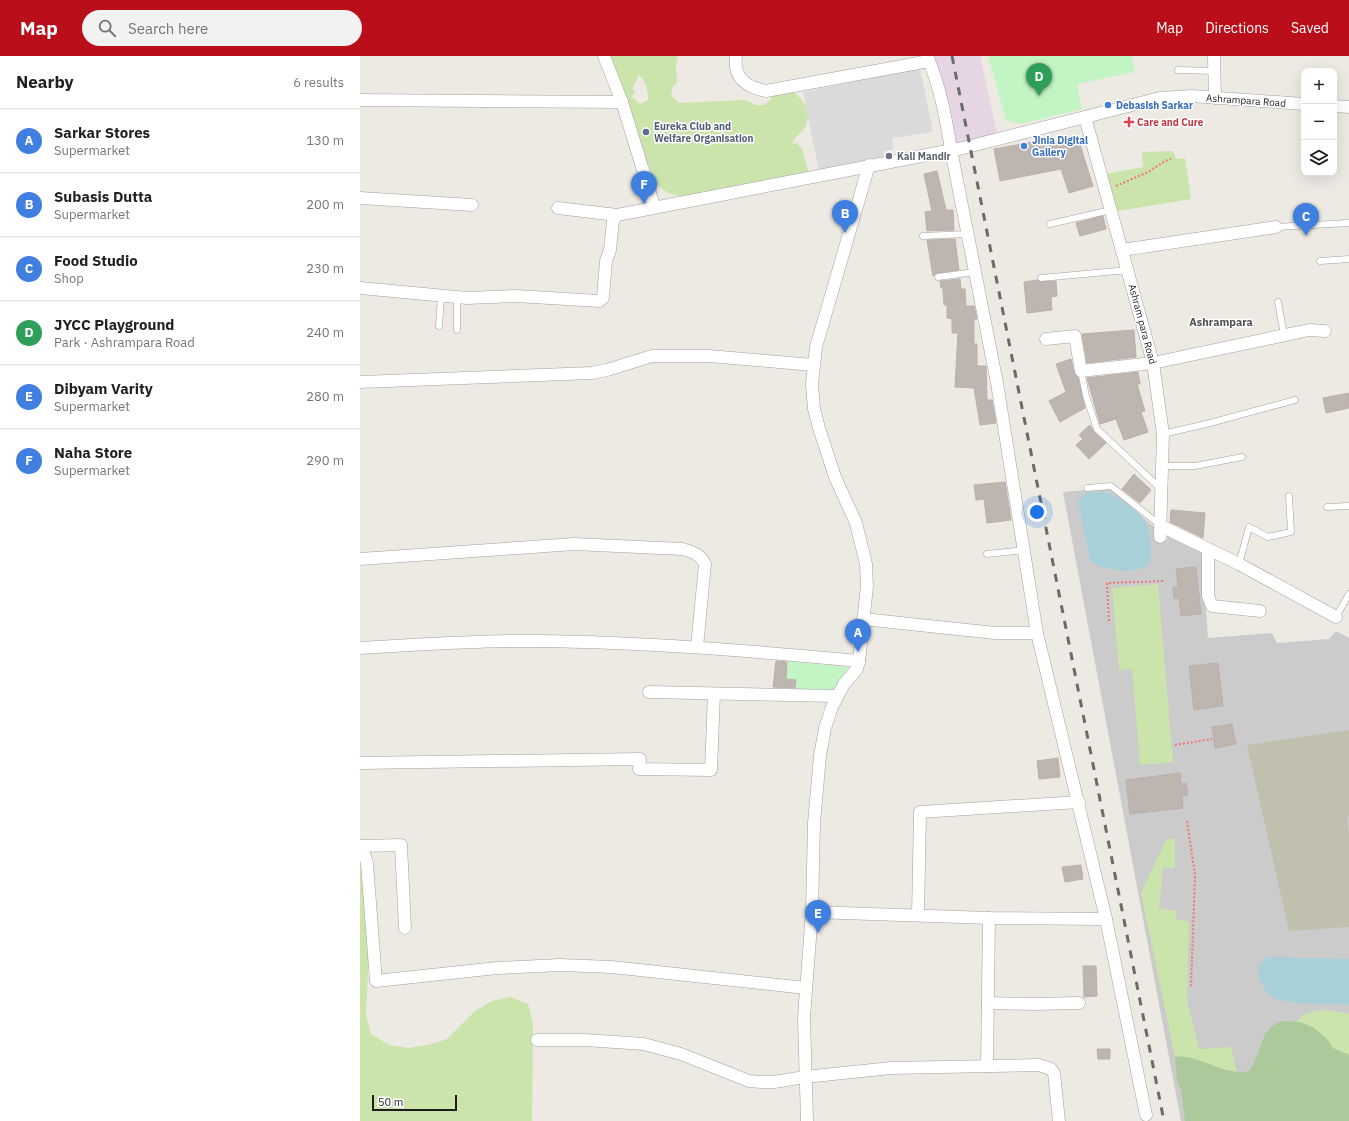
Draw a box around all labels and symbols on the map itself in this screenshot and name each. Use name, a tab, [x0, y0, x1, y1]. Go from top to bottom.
pin: D	[1026, 63, 1052, 96]
street label: Ashrampara Road	[1206, 91, 1286, 110]
place label: Debasish Sarkar	[1116, 99, 1193, 112]
marker: Debasish Sarkar	[1103, 100, 1113, 110]
place label: Care and Cure	[1137, 116, 1204, 129]
marker: Care and Cure	[1124, 117, 1134, 127]
place label: Eureka Club and Welfare Organisation	[654, 120, 753, 145]
marker: Eureka Club and Welfare Organisation	[641, 127, 651, 137]
place label: Jinia Digital Gallery	[1032, 134, 1088, 159]
marker: Jinia Digital Gallery	[1019, 141, 1029, 151]
place label: Kali Mandir	[897, 150, 951, 163]
marker: Kali Mandir	[884, 151, 894, 161]
pin: F	[631, 171, 657, 204]
pin: B	[832, 200, 858, 233]
pin: C	[1293, 203, 1319, 236]
street label: Ashram para Road	[1126, 283, 1159, 366]
district label: Ashrampara	[1189, 315, 1253, 329]
your location	[1027, 502, 1047, 522]
pin: A	[845, 619, 871, 652]
pin: E	[805, 900, 831, 933]
scale bar	[372, 1093, 457, 1112]

